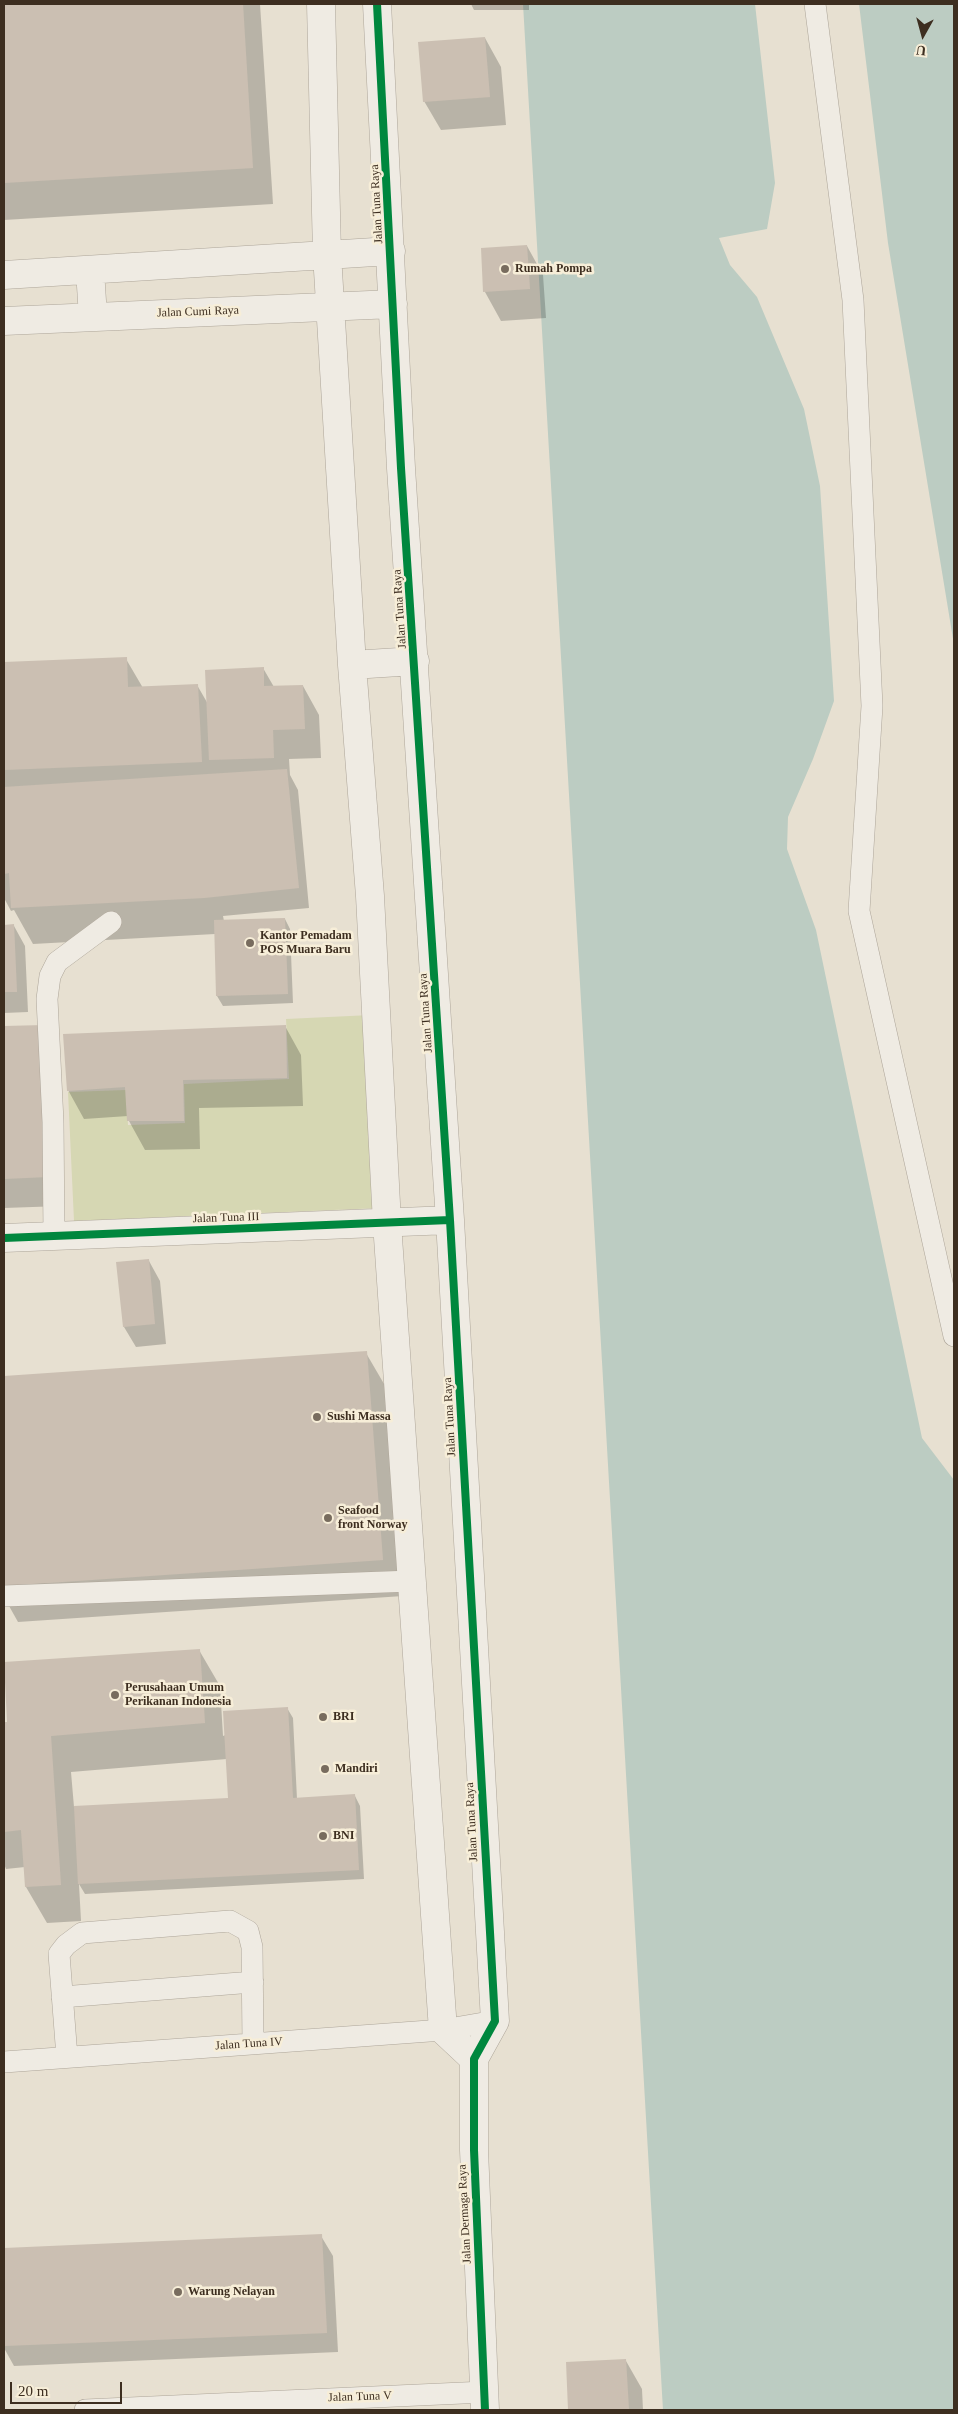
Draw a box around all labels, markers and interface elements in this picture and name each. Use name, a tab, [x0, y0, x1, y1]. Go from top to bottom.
north arrow	[898, 10, 948, 60]
text: U	[915, 42, 927, 58]
street label: Jalan Tuna Raya	[368, 164, 386, 244]
place label: Rumah Pompa	[515, 262, 592, 276]
marker: Rumah Pompa	[499, 263, 511, 275]
street label: Jalan Cumi Raya	[157, 303, 239, 321]
street label: Jalan Tuna Raya	[390, 569, 410, 649]
place label: Kantor Pemadam POS Muara Baru	[260, 929, 352, 957]
marker: Kantor Pemadam POS Muara Baru	[244, 937, 256, 949]
street label: Jalan Tuna Raya	[416, 973, 436, 1053]
street label: Jalan Tuna III	[192, 1210, 260, 1226]
street label: Jalan Tuna Raya	[441, 1377, 459, 1457]
place label: Sushi Massa	[327, 1410, 391, 1424]
marker: Sushi Massa	[311, 1411, 323, 1423]
place label: Seafood front Norway	[338, 1504, 407, 1532]
marker: Seafood front Norway	[322, 1512, 334, 1524]
place label: Perusahaan Umum Perikanan Indonesia	[125, 1681, 231, 1709]
marker: Perusahaan Umum Perikanan Indonesia	[109, 1689, 121, 1701]
place label: BRI	[333, 1710, 354, 1724]
marker: BRI	[317, 1711, 329, 1723]
place label: Mandiri	[335, 1762, 378, 1776]
marker: Mandiri	[319, 1763, 331, 1775]
street label: Jalan Tuna Raya	[463, 1782, 481, 1862]
place label: BNI	[333, 1829, 354, 1843]
marker: BNI	[317, 1830, 329, 1842]
street label: Jalan Tuna IV	[215, 2034, 283, 2054]
street label: Jalan Dermaga Raya	[455, 2164, 475, 2264]
place label: Warung Nelayan	[188, 2285, 275, 2299]
marker: Warung Nelayan	[172, 2286, 184, 2298]
scale bar	[12, 2372, 125, 2404]
text: 20 m	[18, 2383, 48, 2399]
street label: Jalan Tuna V	[328, 2389, 392, 2405]

